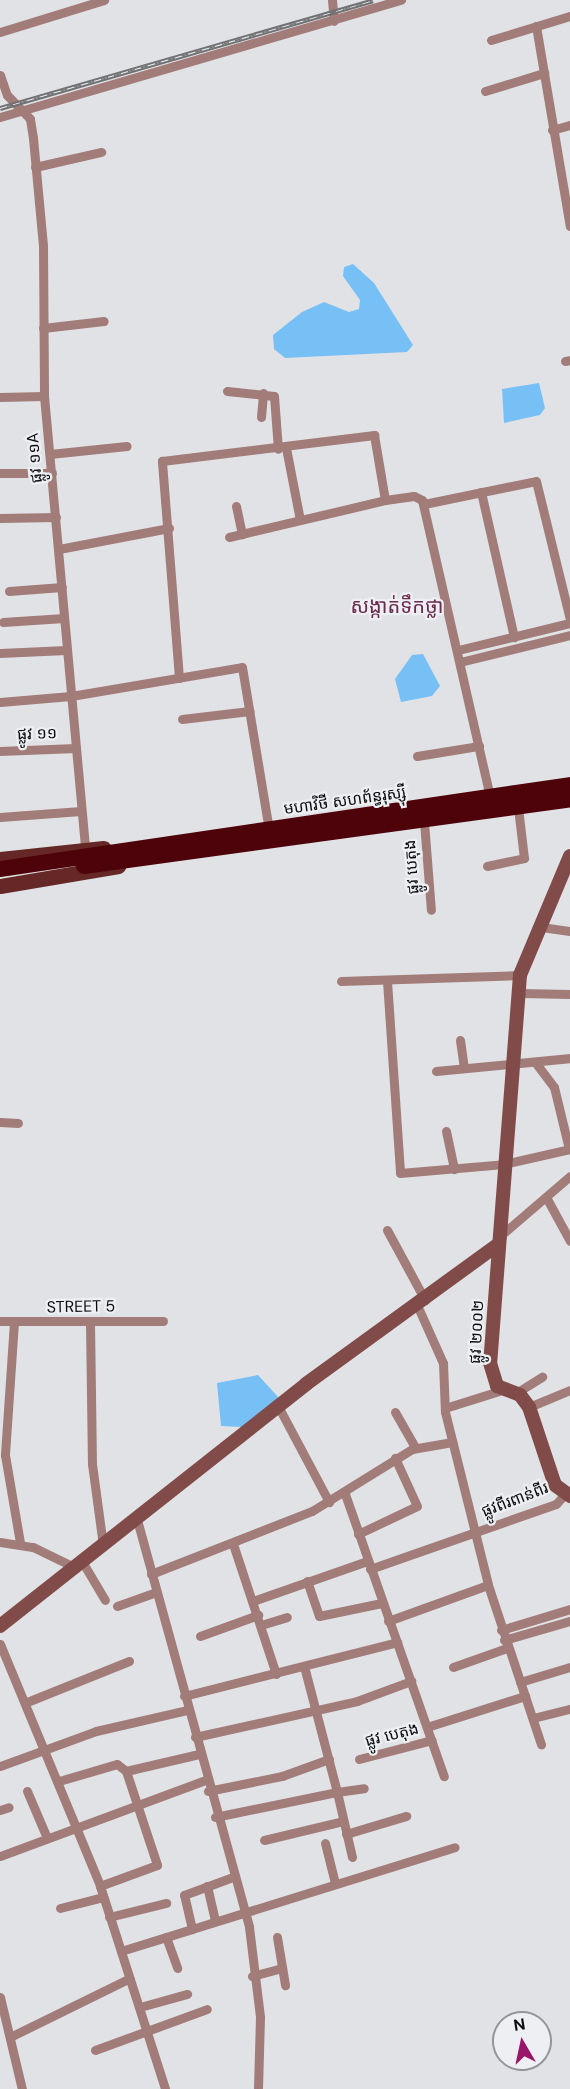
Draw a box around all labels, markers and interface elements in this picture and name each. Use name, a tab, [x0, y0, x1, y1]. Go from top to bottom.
street label: ផ្លូវ ១១A	[23, 432, 47, 484]
district label: សង្កាត់ទឹកថ្លា	[351, 594, 443, 618]
street label: ផ្លូវ ១១	[17, 724, 57, 744]
street label: មហាវិថី សហព័ន្ធរុស្ស៊ី	[282, 783, 408, 819]
street label: ផ្លូវ បេតុង	[401, 839, 423, 895]
street label: STREET 5	[47, 1297, 115, 1317]
street label: ផ្លូវ ២០០២	[466, 1300, 488, 1364]
street label: ផ្លូវពីរពាន់ពីរ	[479, 1479, 551, 1521]
street label: ផ្លូវ បេតុង	[363, 1719, 421, 1751]
north arrow	[492, 2011, 552, 2071]
text: N	[512, 2013, 527, 2036]

